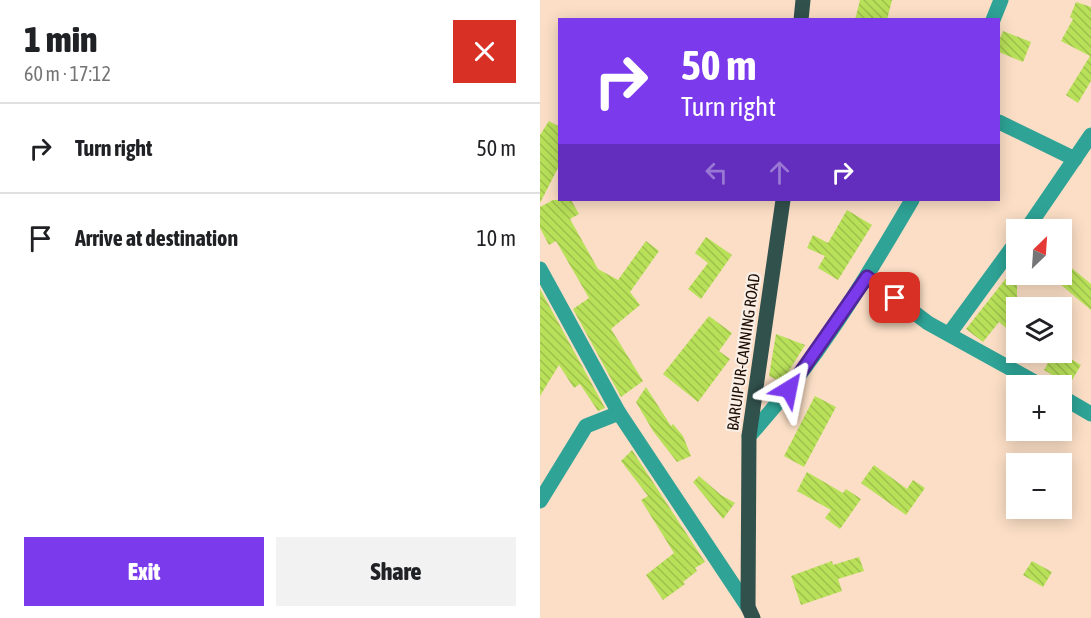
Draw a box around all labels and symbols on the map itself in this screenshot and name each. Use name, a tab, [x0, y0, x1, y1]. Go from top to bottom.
north arrow	[1006, 219, 1072, 285]
street label: BARUIPUR-CANNING ROAD	[723, 272, 763, 432]
pin	[869, 272, 920, 323]
position arrow	[757, 357, 821, 421]

